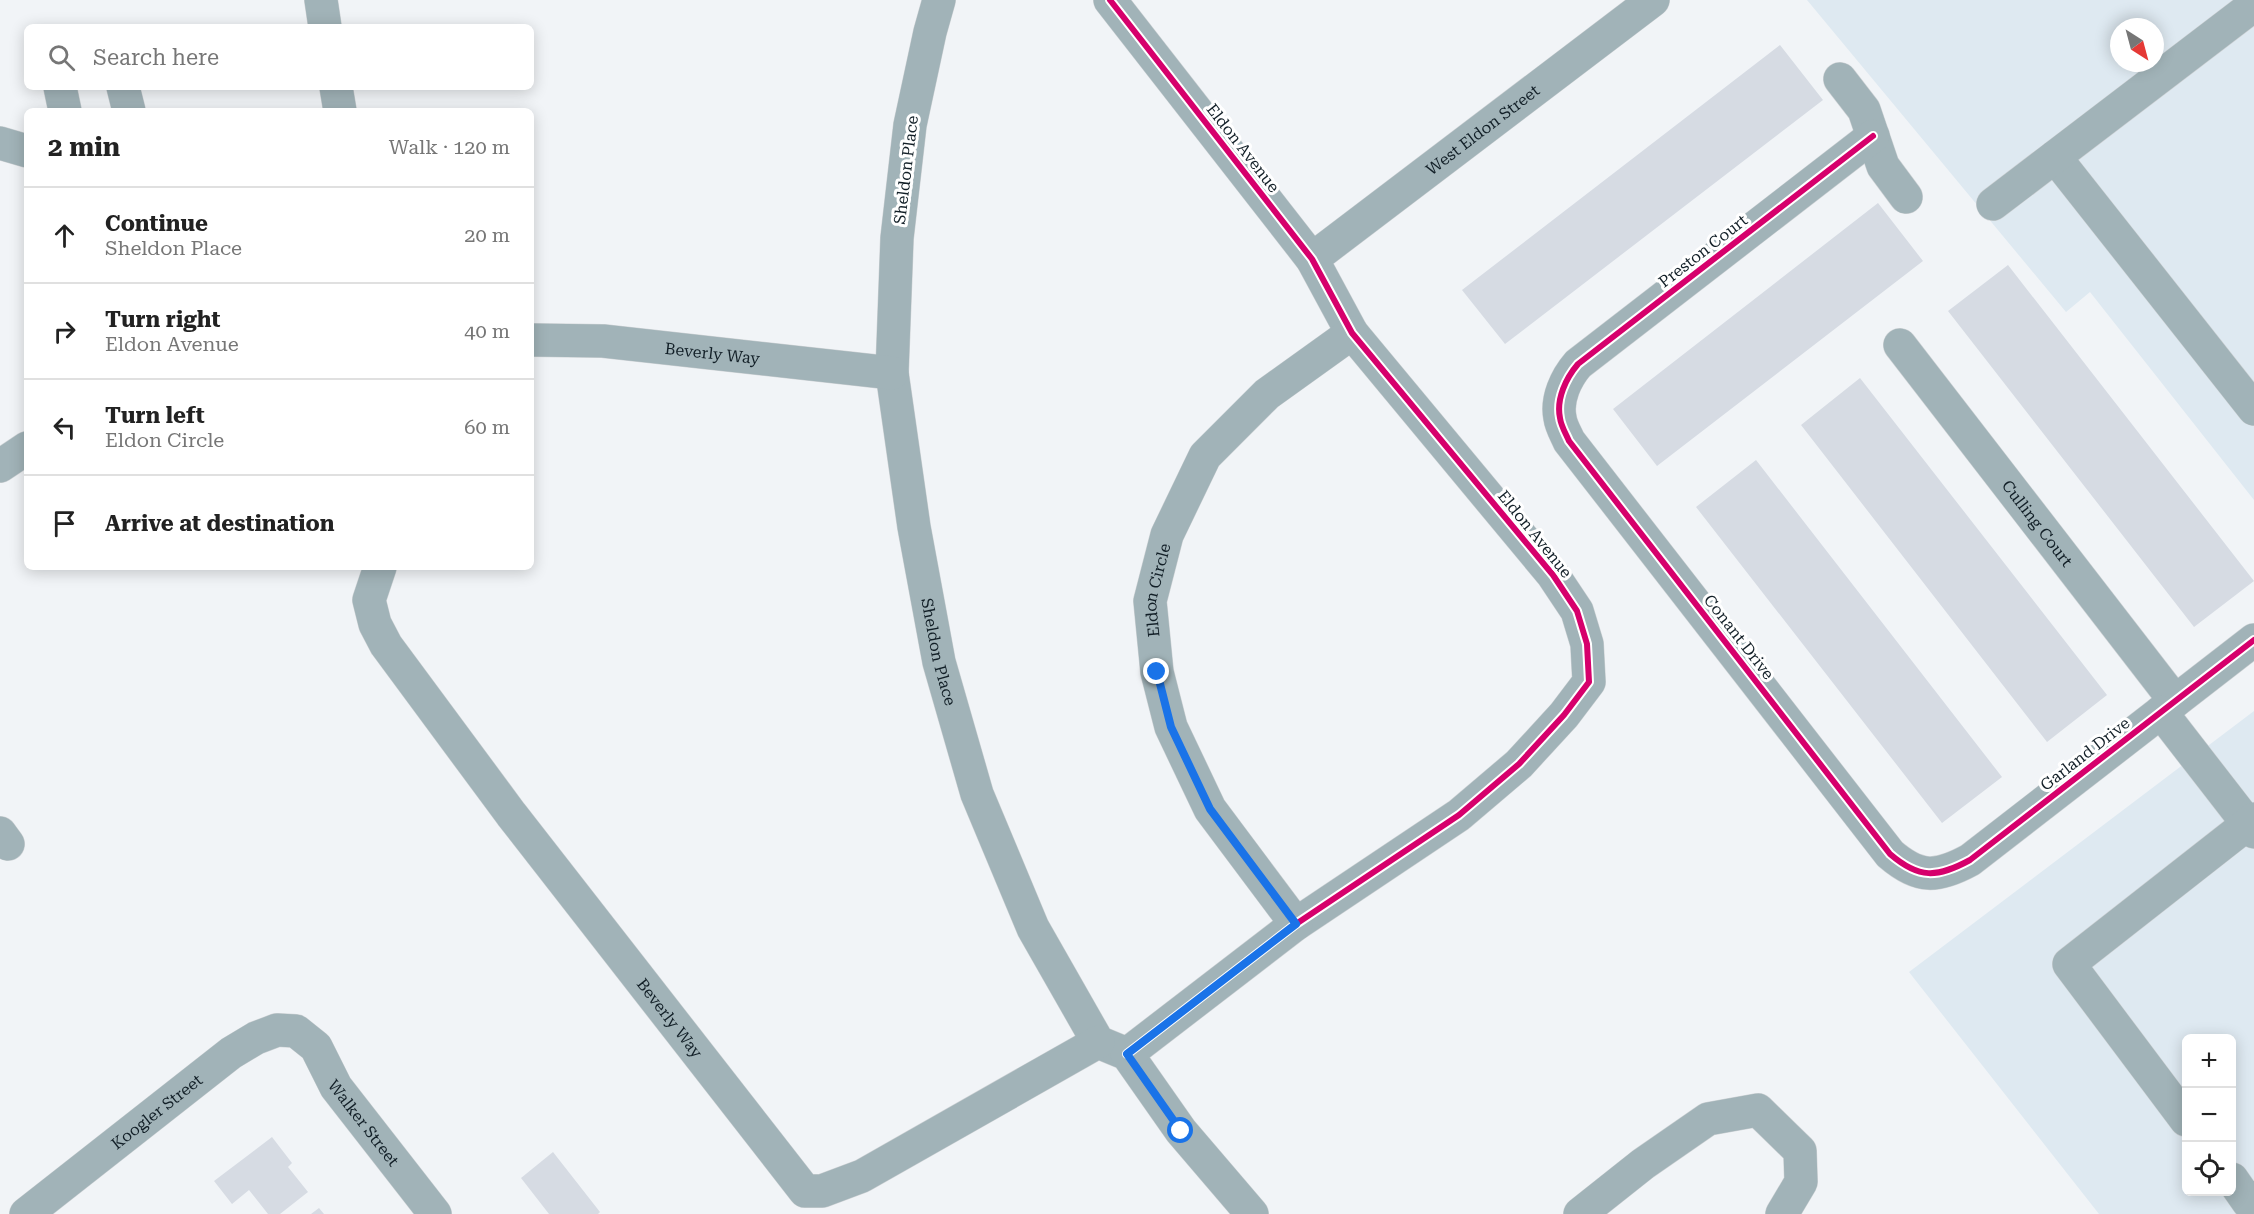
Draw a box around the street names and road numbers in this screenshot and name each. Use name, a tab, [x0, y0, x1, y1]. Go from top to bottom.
street label: West Eldon Street	[1422, 80, 1543, 179]
street label: Eldon Avenue	[1203, 100, 1284, 196]
street label: Sheldon Place	[890, 114, 922, 226]
street label: Preston Court	[1655, 210, 1751, 292]
street label: Beverly Way	[664, 338, 761, 368]
street label: Culling Court	[1998, 476, 2077, 570]
street label: Eldon Avenue	[1494, 486, 1576, 582]
street label: Eldon Circle	[1141, 541, 1174, 638]
street label: Conant Drive	[1700, 591, 1778, 683]
street label: Sheldon Place	[918, 596, 961, 708]
street label: Garland Drive	[2037, 713, 2134, 795]
street label: Beverly Way	[633, 974, 707, 1062]
street label: Koogler Street	[107, 1070, 206, 1153]
street label: Walker Street	[324, 1076, 403, 1170]

